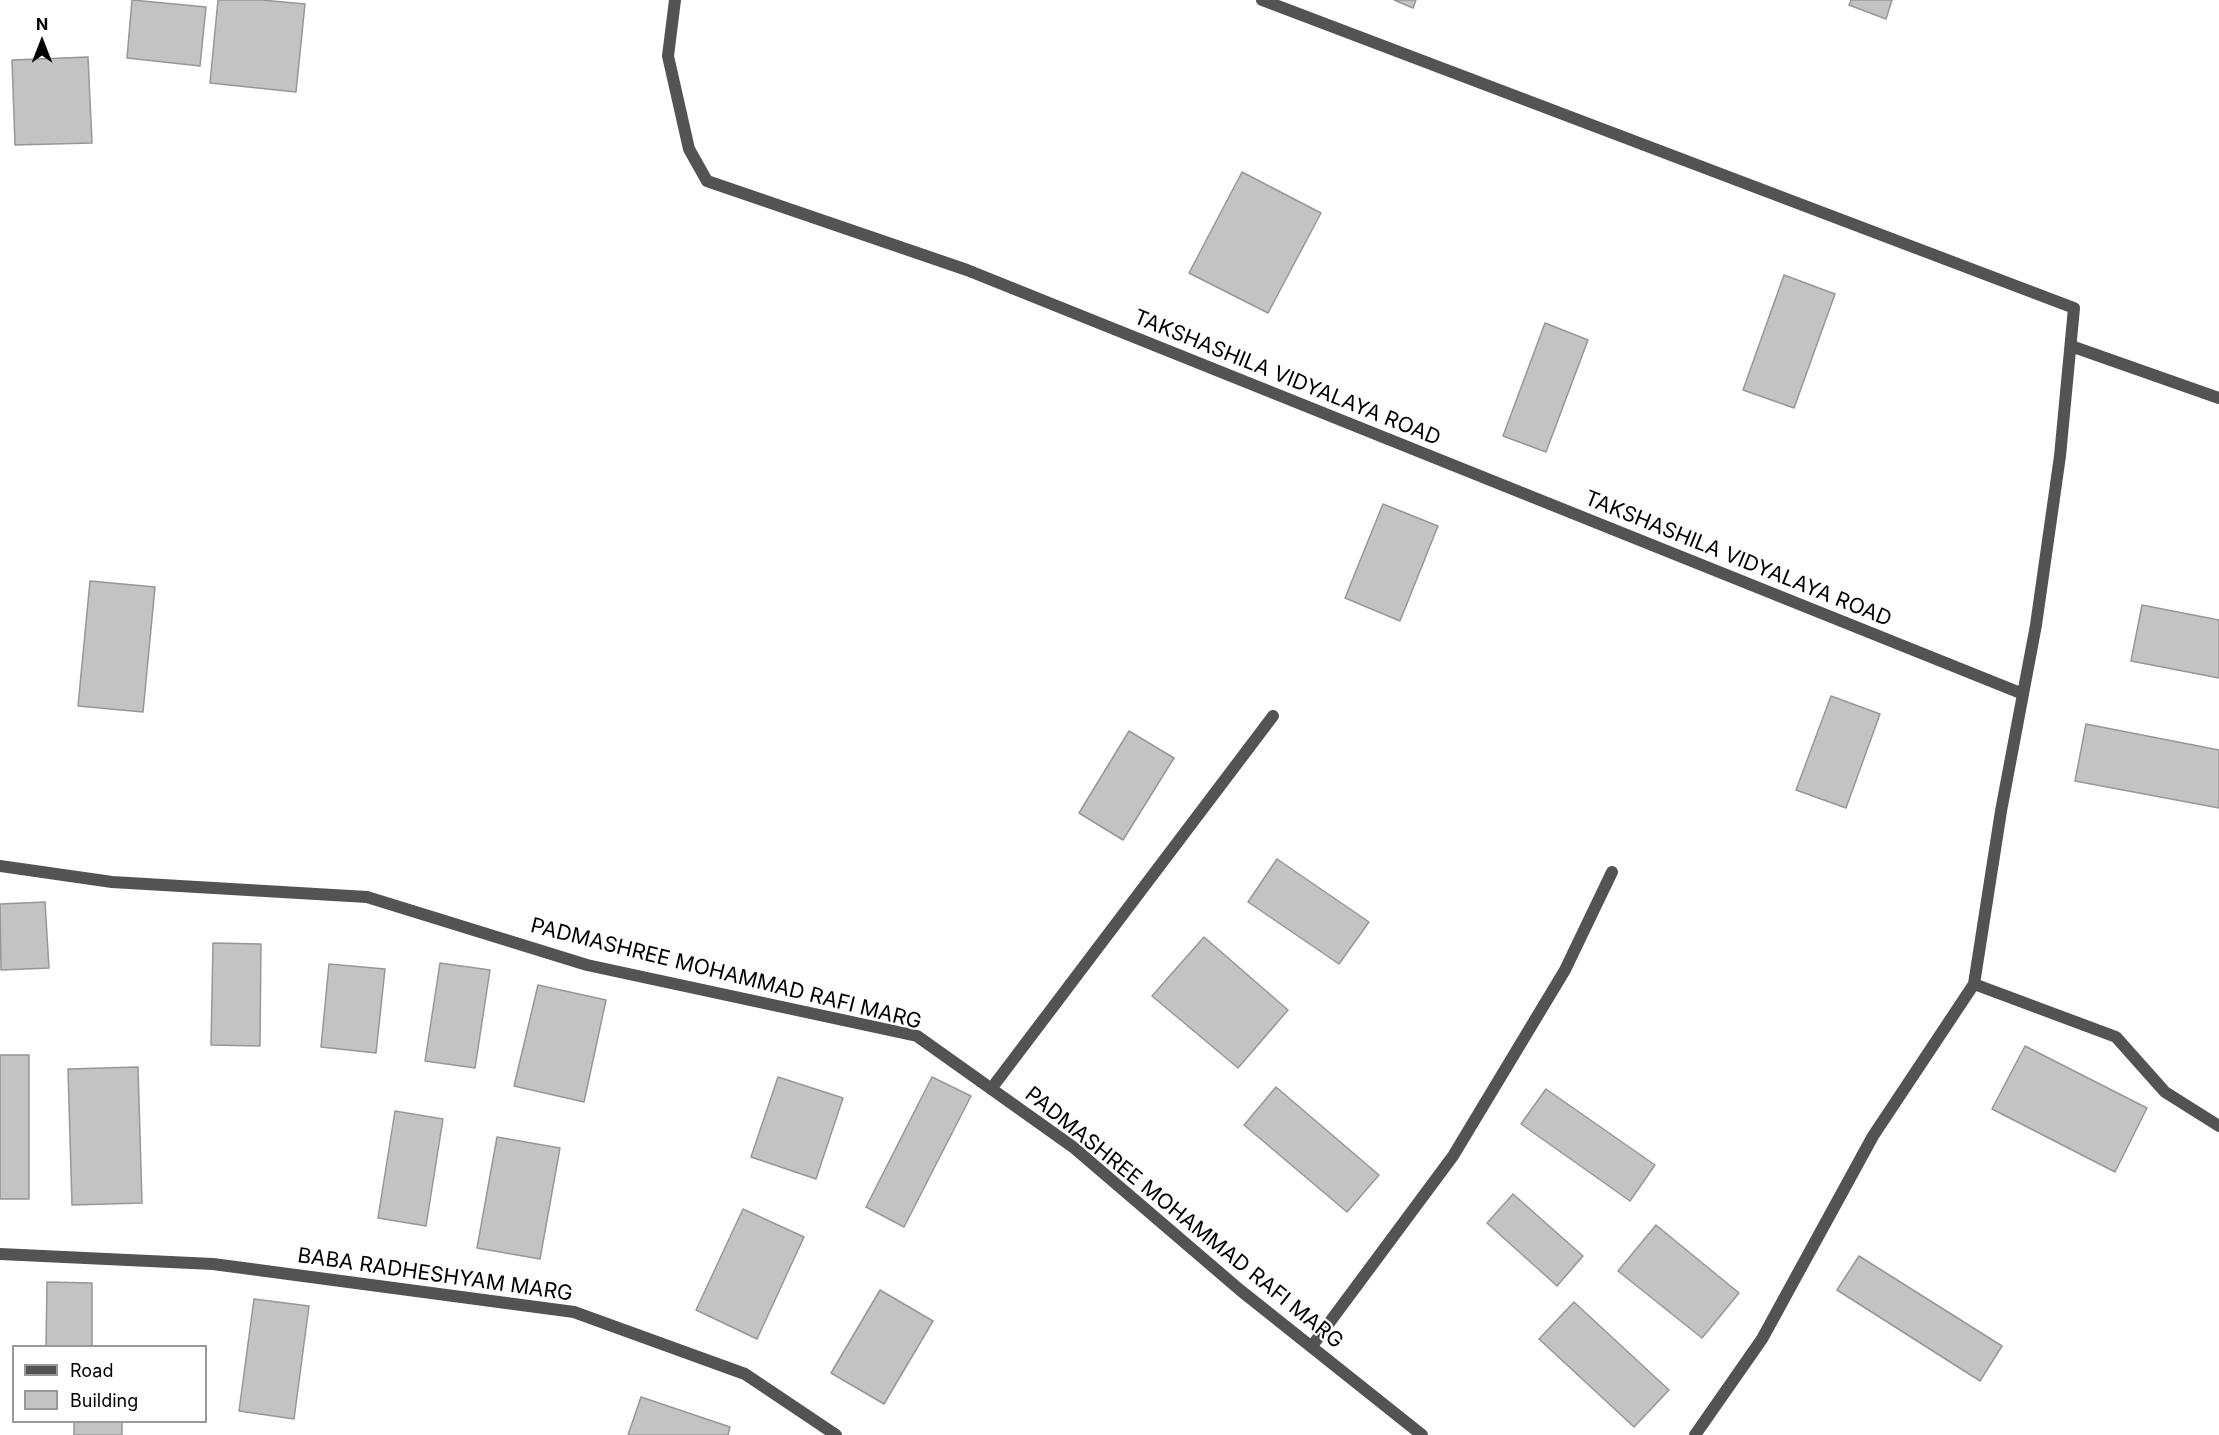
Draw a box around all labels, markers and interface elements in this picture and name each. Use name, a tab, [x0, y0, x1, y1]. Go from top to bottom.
north arrow	[12, 12, 72, 72]
text: N	[36, 14, 48, 34]
street label: TAKSHASHILA VIDYALAYA ROAD	[1130, 305, 1444, 451]
street label: TAKSHASHILA VIDYALAYA ROAD	[1581, 486, 1895, 632]
street label: PADMASHREE MOHAMMAD RAFI MARG	[528, 913, 924, 1035]
street label: PADMASHREE MOHAMMAD RAFI MARG	[1020, 1082, 1348, 1354]
street label: BABA RADHESHYAM MARG	[296, 1243, 574, 1307]
legend	[12, 1345, 207, 1423]
text: Road	[70, 1360, 113, 1381]
text: Building	[70, 1390, 138, 1411]

